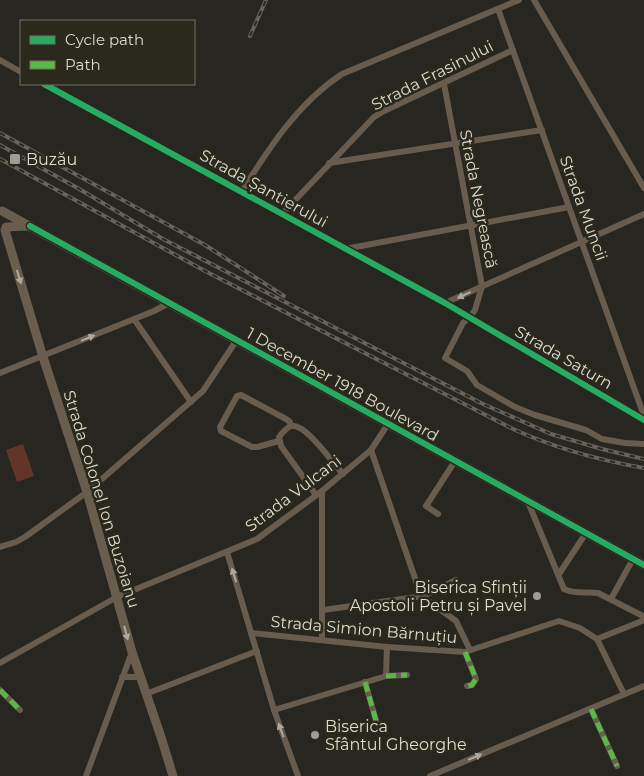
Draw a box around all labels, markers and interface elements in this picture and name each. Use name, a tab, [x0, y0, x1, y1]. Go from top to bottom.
legend	[20, 20, 195, 85]
text: Cycle path	[65, 30, 144, 49]
street label: Strada Frasinului	[368, 37, 496, 114]
text: Path	[65, 55, 101, 74]
street label: Strada Negrească	[456, 128, 501, 270]
street label: Strada Șantierului	[196, 145, 331, 232]
place label: Buzău	[26, 150, 77, 169]
marker: Buzău	[8, 152, 22, 166]
street label: Strada Muncii	[556, 153, 611, 263]
one-way arrow	[16, 269, 24, 284]
one-way arrow	[457, 291, 471, 299]
street label: Strada Saturn	[512, 322, 616, 393]
street label: 1 December 1918 Boulevard	[243, 324, 442, 445]
one-way arrow	[81, 334, 95, 342]
street label: Strada Colonel Ion Buzoianu	[59, 388, 144, 610]
street label: Strada Vulcani	[242, 451, 345, 536]
one-way arrow	[229, 567, 237, 582]
place label: Biserica Sfinții Apostoli Petru și Pavel	[350, 578, 527, 616]
marker: Biserica Sfinții Apostoli Petru și Pavel	[531, 590, 543, 602]
street label: Strada Simion Bărnuțiu	[270, 612, 458, 648]
one-way arrow	[123, 626, 131, 641]
place label: Biserica Sfântul Gheorghe	[325, 717, 467, 754]
one-way arrow	[277, 722, 285, 737]
marker: Biserica Sfântul Gheorghe	[309, 729, 321, 741]
one-way arrow	[468, 753, 482, 761]

